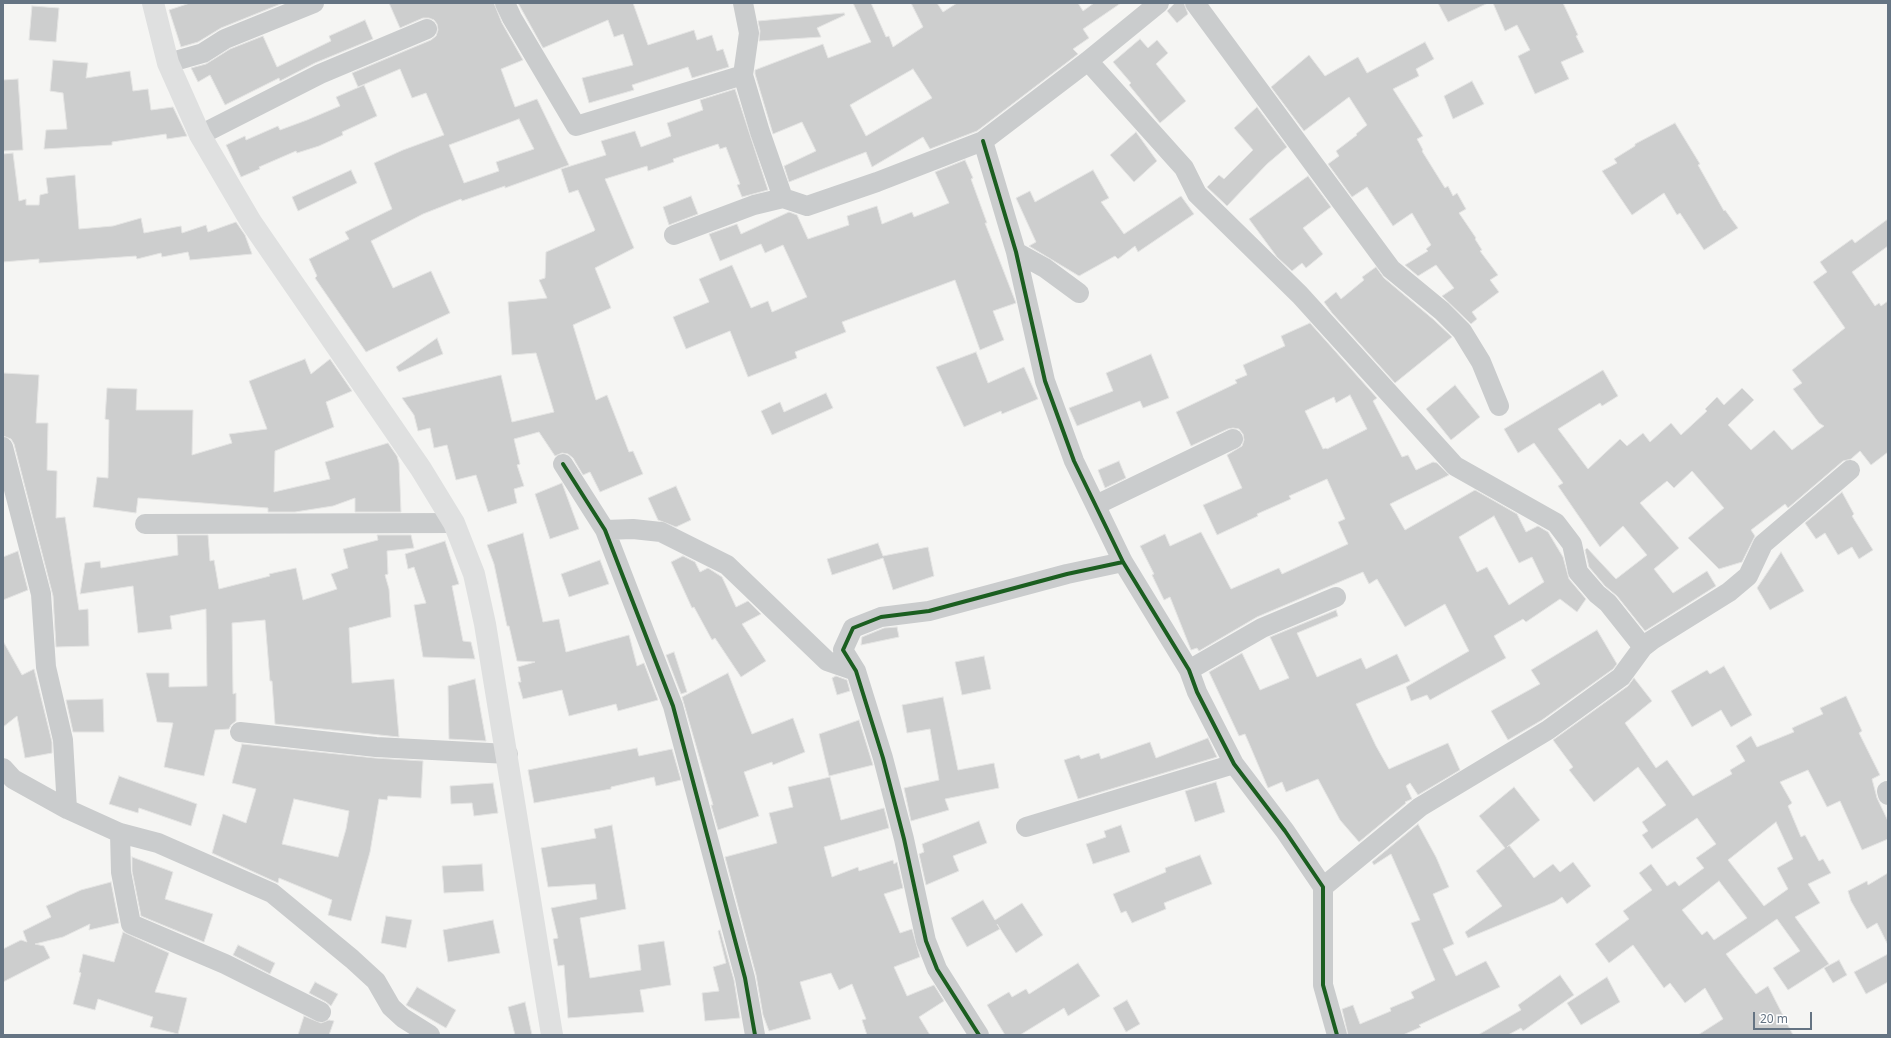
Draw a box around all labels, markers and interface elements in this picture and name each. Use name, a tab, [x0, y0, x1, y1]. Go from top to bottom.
scale bar	[1755, 1004, 1814, 1030]
text: 20 m	[1760, 1010, 1788, 1027]

